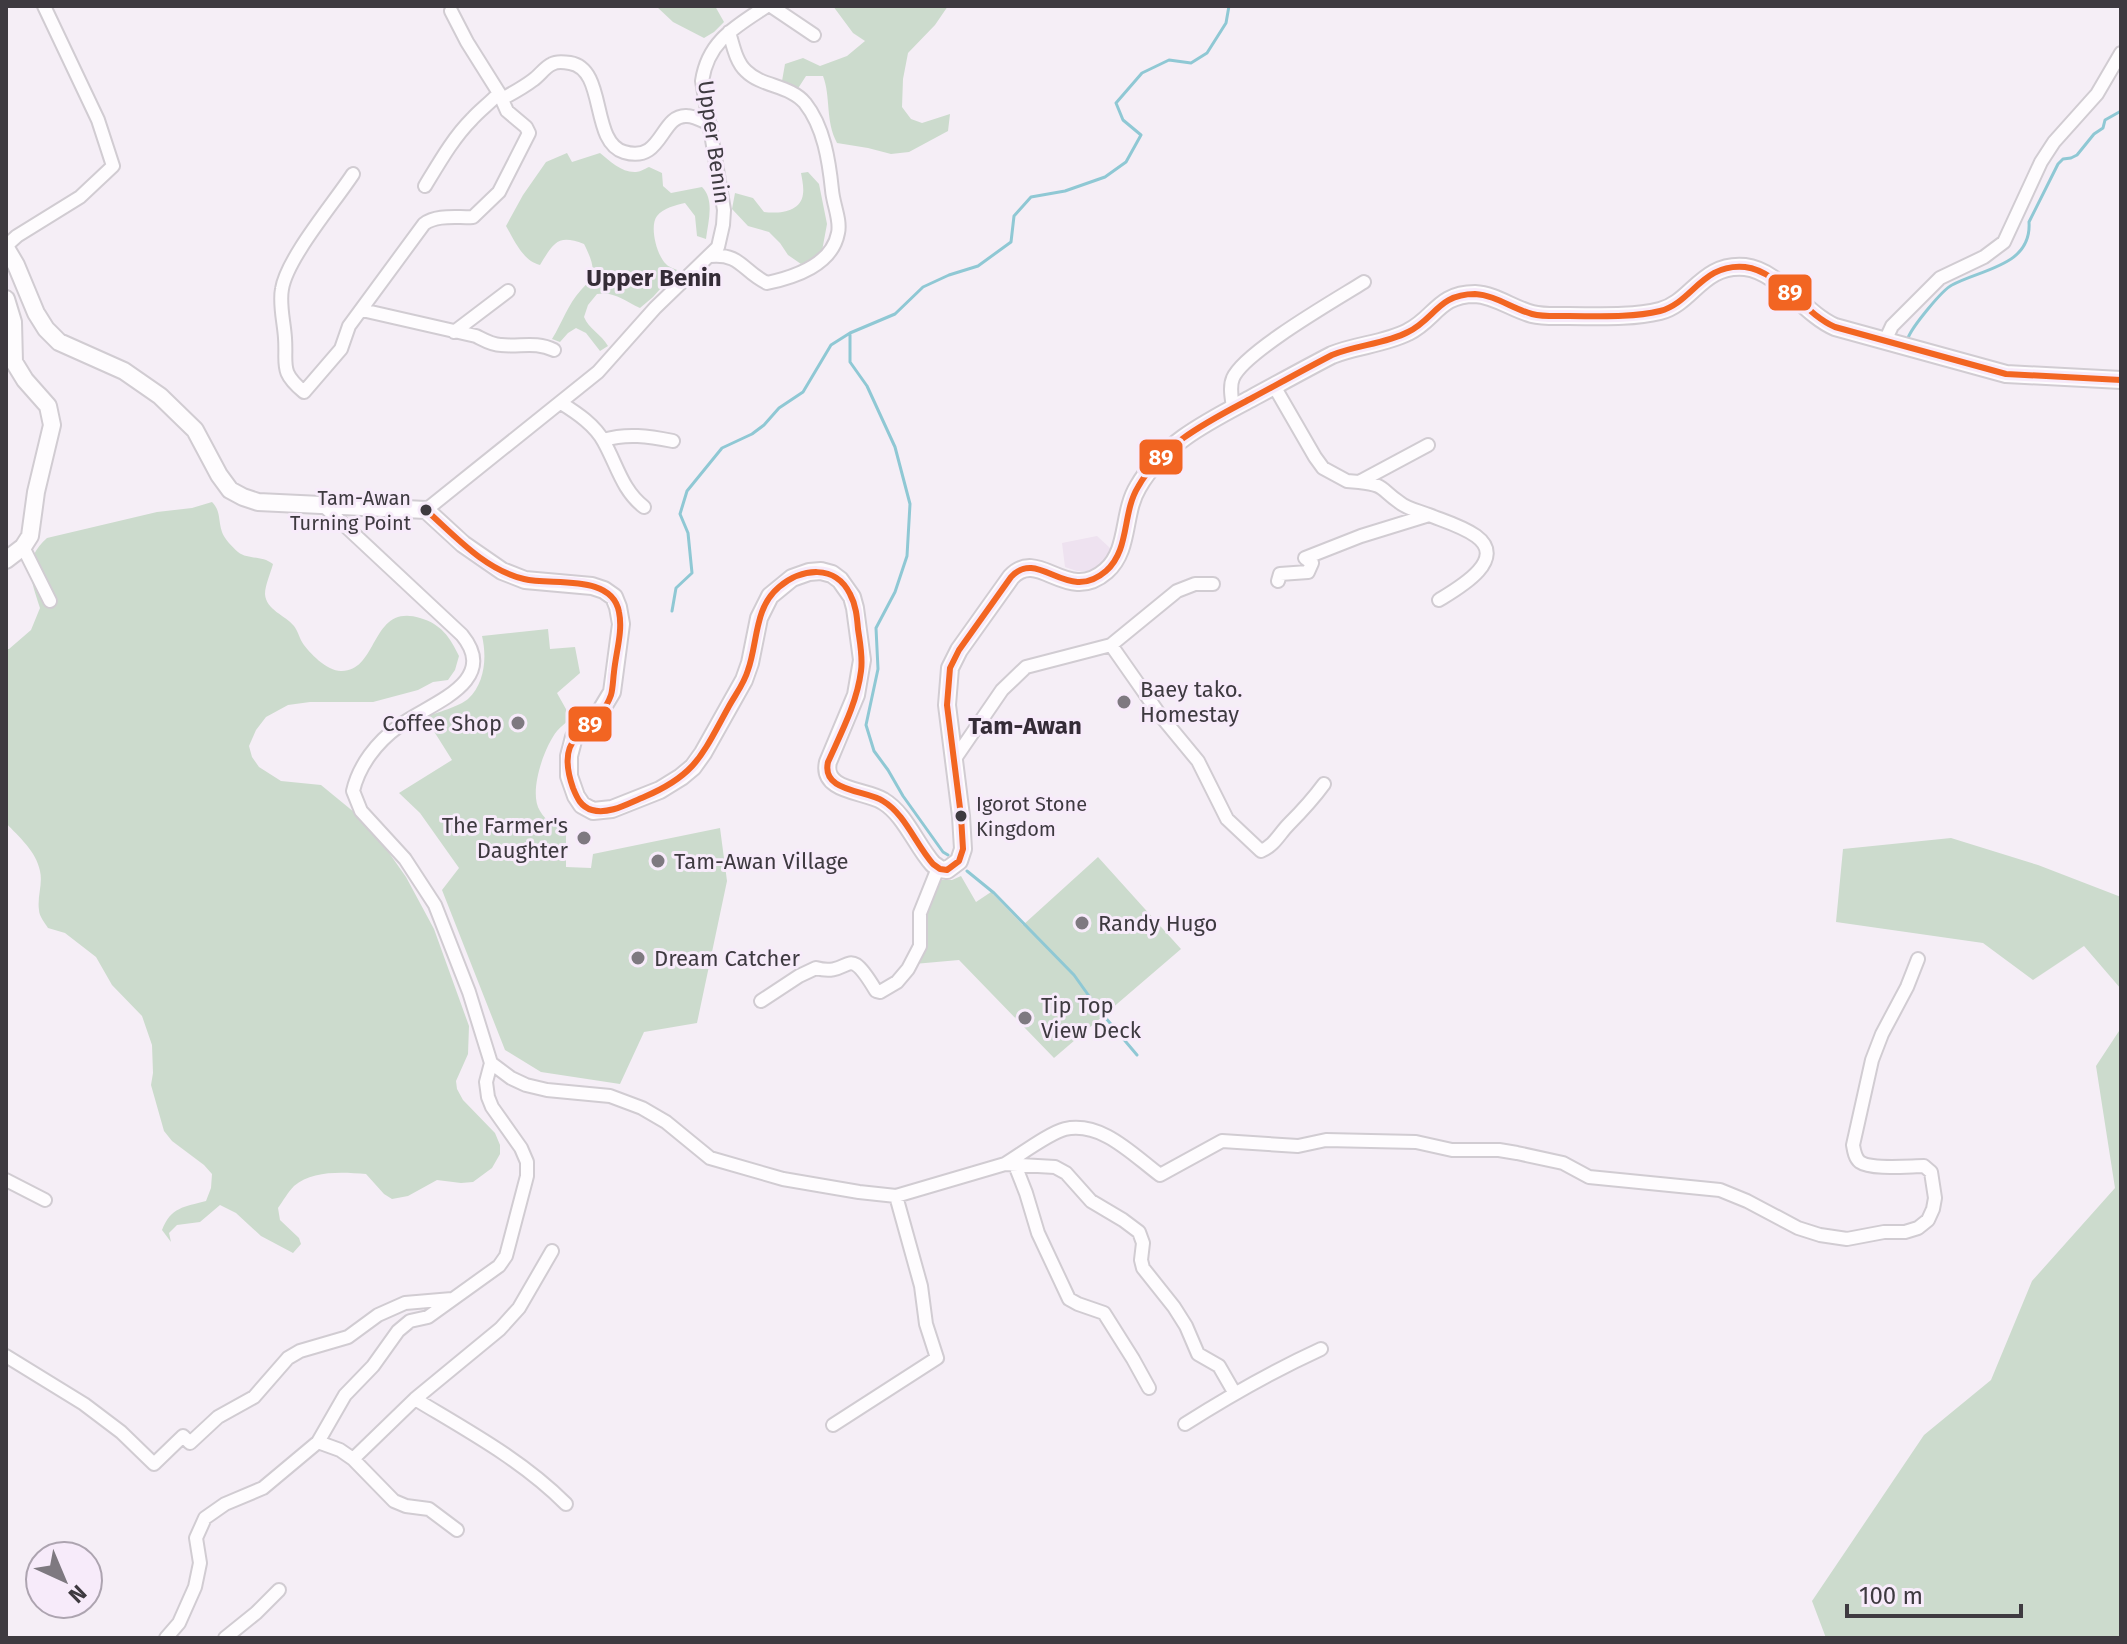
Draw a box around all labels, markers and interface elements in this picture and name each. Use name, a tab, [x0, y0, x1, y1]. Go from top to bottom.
street label: Upper Benin	[692, 79, 736, 205]
district label: Upper Benin	[586, 264, 722, 292]
line badge: 89	[1767, 273, 1813, 312]
text: 89	[1778, 279, 1802, 306]
line badge: 89	[1138, 438, 1184, 476]
text: 89	[1149, 444, 1173, 471]
place label: Tam-Awan Turning Point	[290, 486, 412, 535]
marker: Tam-Awan Turning Point	[418, 502, 434, 518]
place label: Baey tako. Homestay	[1140, 676, 1243, 728]
marker: Baey tako. Homestay	[1115, 693, 1133, 711]
line badge: 89	[567, 705, 613, 743]
place label: Coffee Shop	[382, 710, 502, 737]
text: 89	[578, 711, 602, 738]
district label: Tam-Awan	[968, 712, 1082, 740]
marker: Coffee Shop	[509, 714, 527, 732]
place label: Igorot Stone Kingdom	[976, 792, 1087, 841]
marker: Igorot Stone Kingdom	[953, 808, 969, 824]
place label: The Farmer's Daughter	[442, 812, 568, 864]
marker: The Farmer's Daughter	[575, 829, 593, 847]
place label: Tam-Awan Village	[674, 848, 849, 875]
marker: Tam-Awan Village	[649, 852, 667, 870]
place label: Randy Hugo	[1098, 910, 1217, 937]
marker: Randy Hugo	[1073, 914, 1091, 932]
place label: Dream Catcher	[654, 945, 801, 972]
marker: Dream Catcher	[629, 949, 647, 967]
place label: Tip Top View Deck	[1041, 992, 1142, 1044]
marker: Tip Top View Deck	[1016, 1009, 1034, 1027]
north arrow	[24, 1540, 104, 1620]
scale bar	[1847, 1568, 2021, 1618]
text: N	[63, 1579, 92, 1609]
text: 100 m	[1859, 1582, 1923, 1610]

